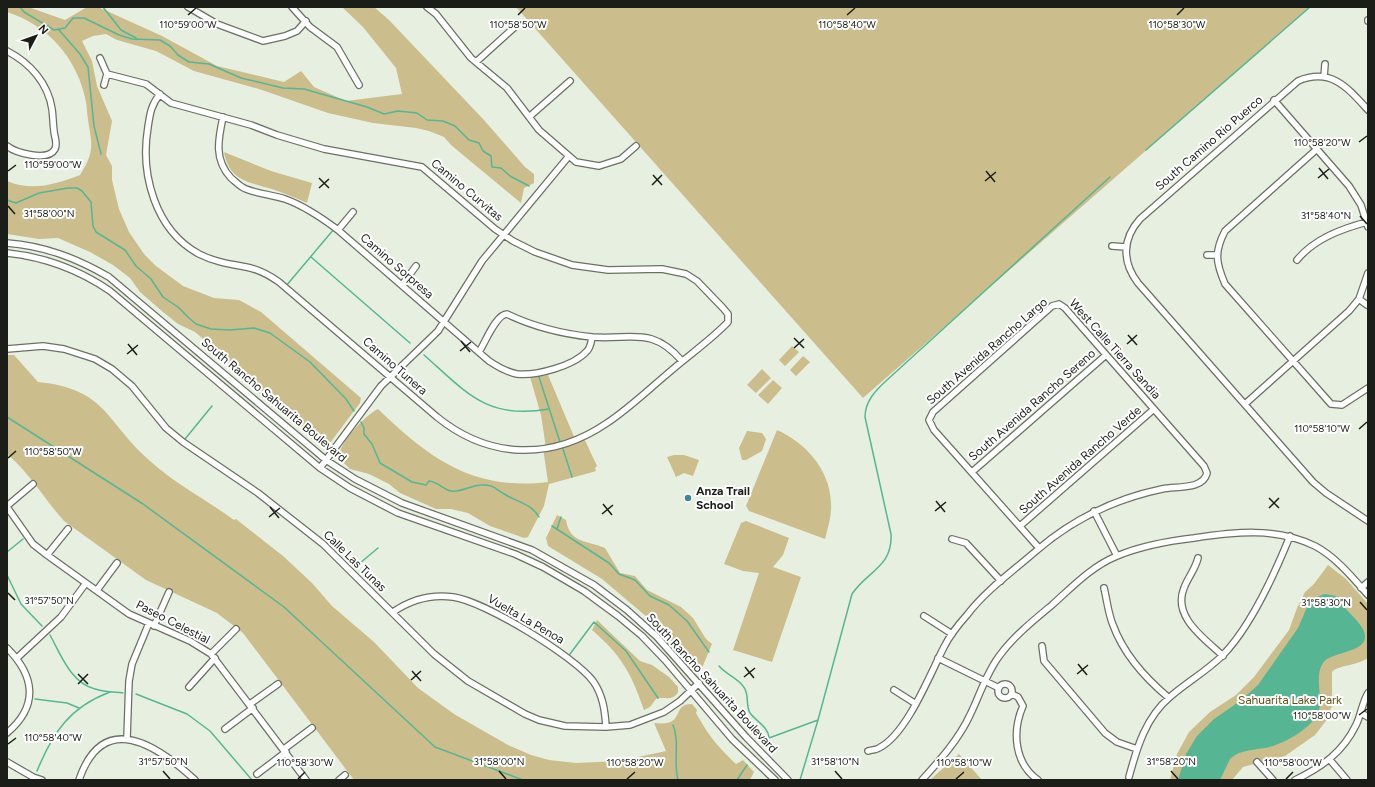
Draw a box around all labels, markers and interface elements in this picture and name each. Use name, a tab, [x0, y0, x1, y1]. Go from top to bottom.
north arrow	[16, 16, 56, 56]
text: 110°59'00"W	[159, 18, 217, 31]
text: 110°58'50"W	[489, 18, 547, 31]
text: 110°58'40"W	[818, 18, 876, 31]
text: 110°58'30"W	[1149, 18, 1206, 31]
text: N	[35, 22, 51, 37]
street label: South Camino Rio Puerco	[1153, 93, 1266, 193]
text: 110°58'20"W	[1293, 136, 1351, 149]
street label: Camino Curvitas	[428, 156, 506, 224]
text: 110°59'00"W	[24, 158, 82, 171]
text: 31°58'00"N	[24, 207, 74, 220]
text: 31°58'40"N	[1301, 209, 1351, 222]
street label: Camino Sorpresa	[358, 230, 436, 302]
street label: South Avenida Rancho Largo	[924, 295, 1050, 407]
street label: West Calle Tierra Sandia	[1066, 296, 1164, 402]
street label: Camino Tunera	[360, 334, 430, 398]
street label: South Rancho Sahuarita Boulevard	[198, 335, 350, 465]
street label: South Avenida Rancho Sereno	[966, 346, 1098, 464]
street label: South Avenida Rancho Verde	[1016, 403, 1144, 517]
text: 110°58'10"W	[1294, 422, 1350, 435]
text: 110°58'50"W	[24, 445, 82, 458]
place label: Anza Trail School	[696, 484, 750, 512]
marker: Anza Trail School	[683, 493, 693, 503]
street label: Calle Las Tunas	[321, 528, 390, 595]
street label: Vuelta La Penoa	[485, 591, 567, 647]
text: 31°57'50"N	[24, 594, 74, 607]
text: 31°58'30"N	[1301, 596, 1351, 609]
street label: Paseo Celestial	[134, 597, 212, 647]
street label: South Rancho Sahuarita Boulevard	[644, 610, 780, 756]
park label: Sahuarita Lake Park	[1238, 693, 1342, 707]
text: 110°58'00"W	[1293, 709, 1351, 722]
text: 110°58'40"W	[24, 731, 82, 744]
text: 31°57'50"N	[138, 755, 188, 768]
text: 31°58'00"N	[474, 755, 524, 768]
text: 31°58'10"N	[811, 755, 859, 768]
text: 31°58'20"N	[1146, 755, 1196, 768]
text: 110°58'30"W	[277, 756, 334, 769]
text: 110°58'20"W	[606, 756, 664, 769]
text: 110°58'10"W	[936, 756, 992, 769]
text: 110°58'00"W	[1264, 756, 1322, 769]

